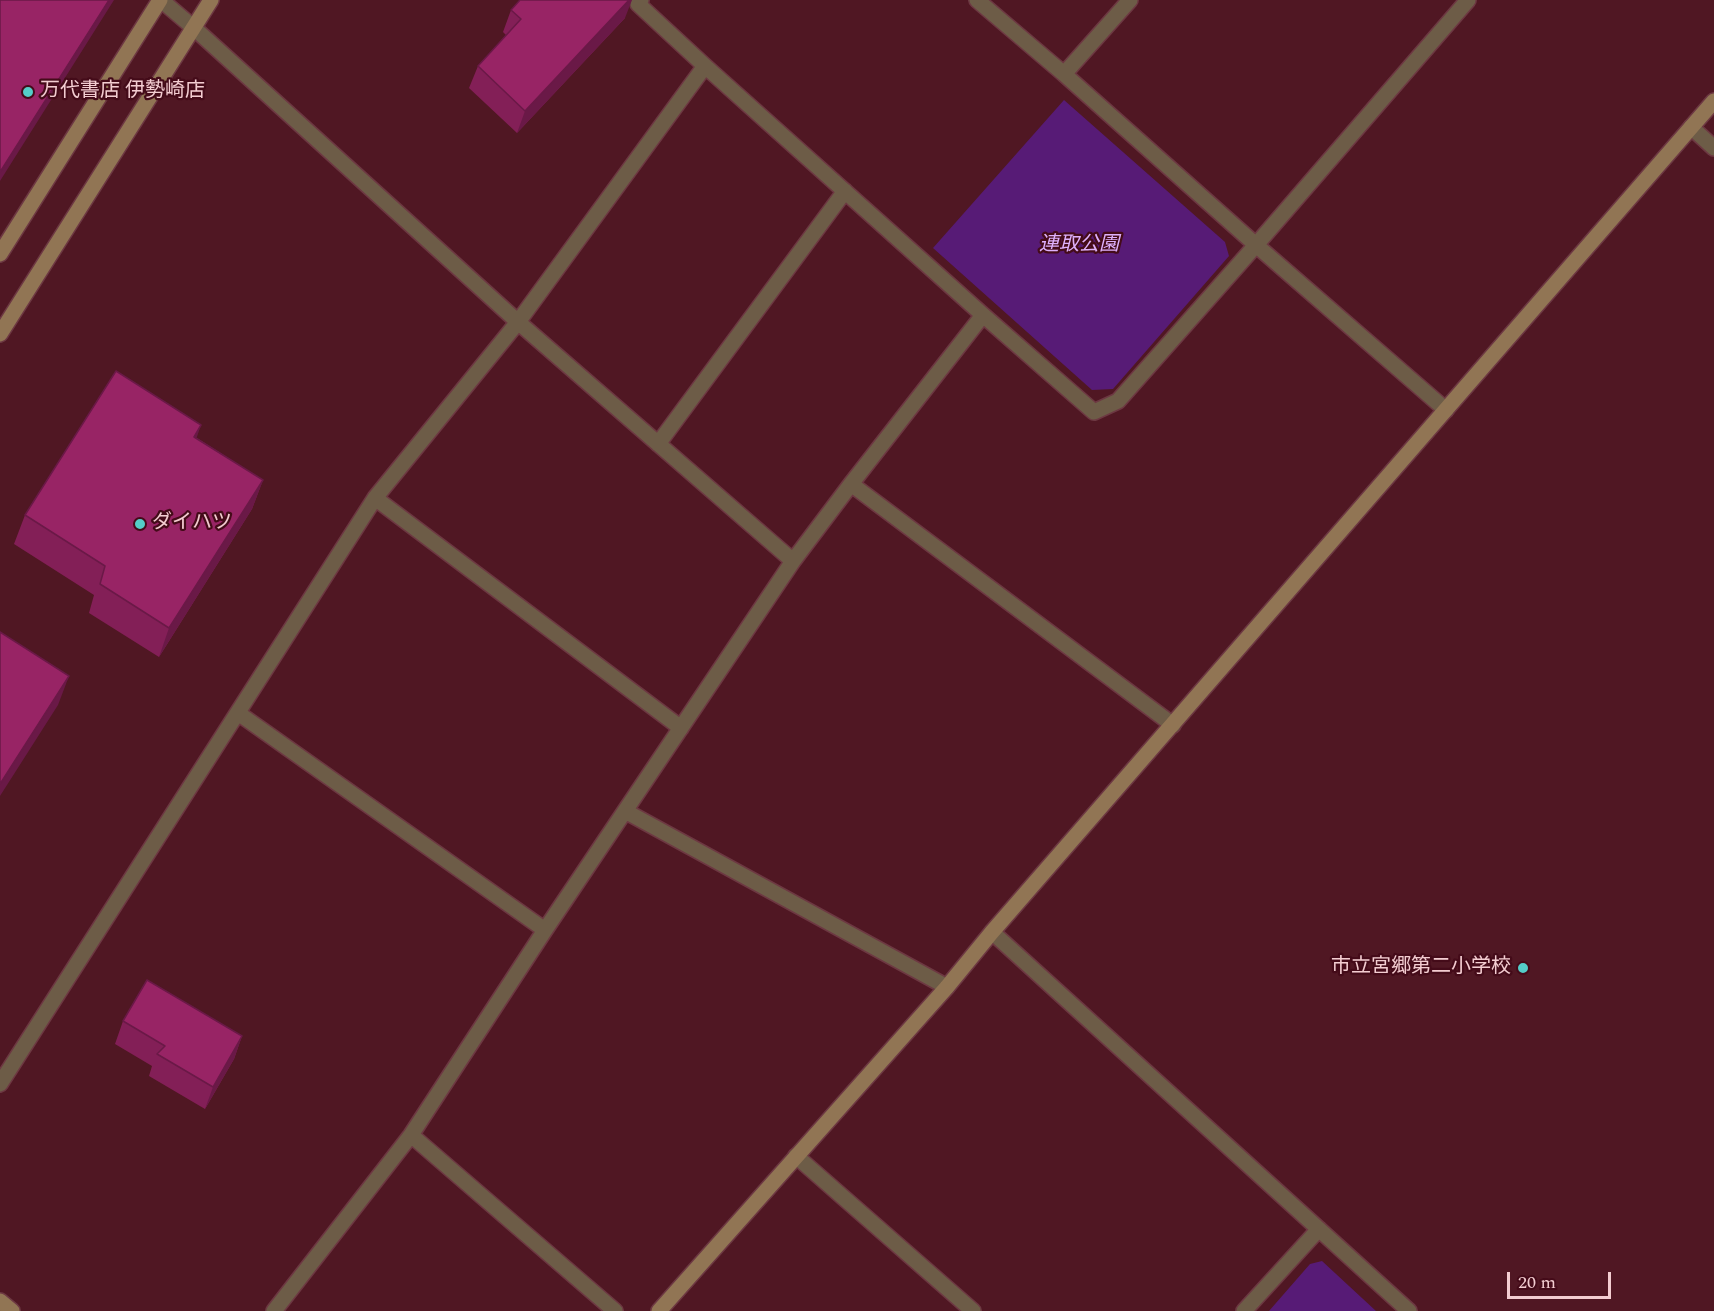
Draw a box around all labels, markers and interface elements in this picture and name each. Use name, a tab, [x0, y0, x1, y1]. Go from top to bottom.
place label: 万代書店 伊勢崎店	[40, 80, 205, 104]
marker: 万代書店 伊勢崎店	[21, 85, 35, 99]
park label: 連取公園	[1039, 234, 1119, 258]
place label: ダイハツ	[152, 512, 232, 536]
marker: ダイハツ	[133, 517, 147, 531]
place label: 市立宮郷第二小学校	[1331, 956, 1511, 980]
marker: 市立宮郷第二小学校	[1516, 961, 1530, 975]
scale bar	[1510, 1260, 1614, 1298]
text: 20 m	[1518, 1269, 1556, 1296]

